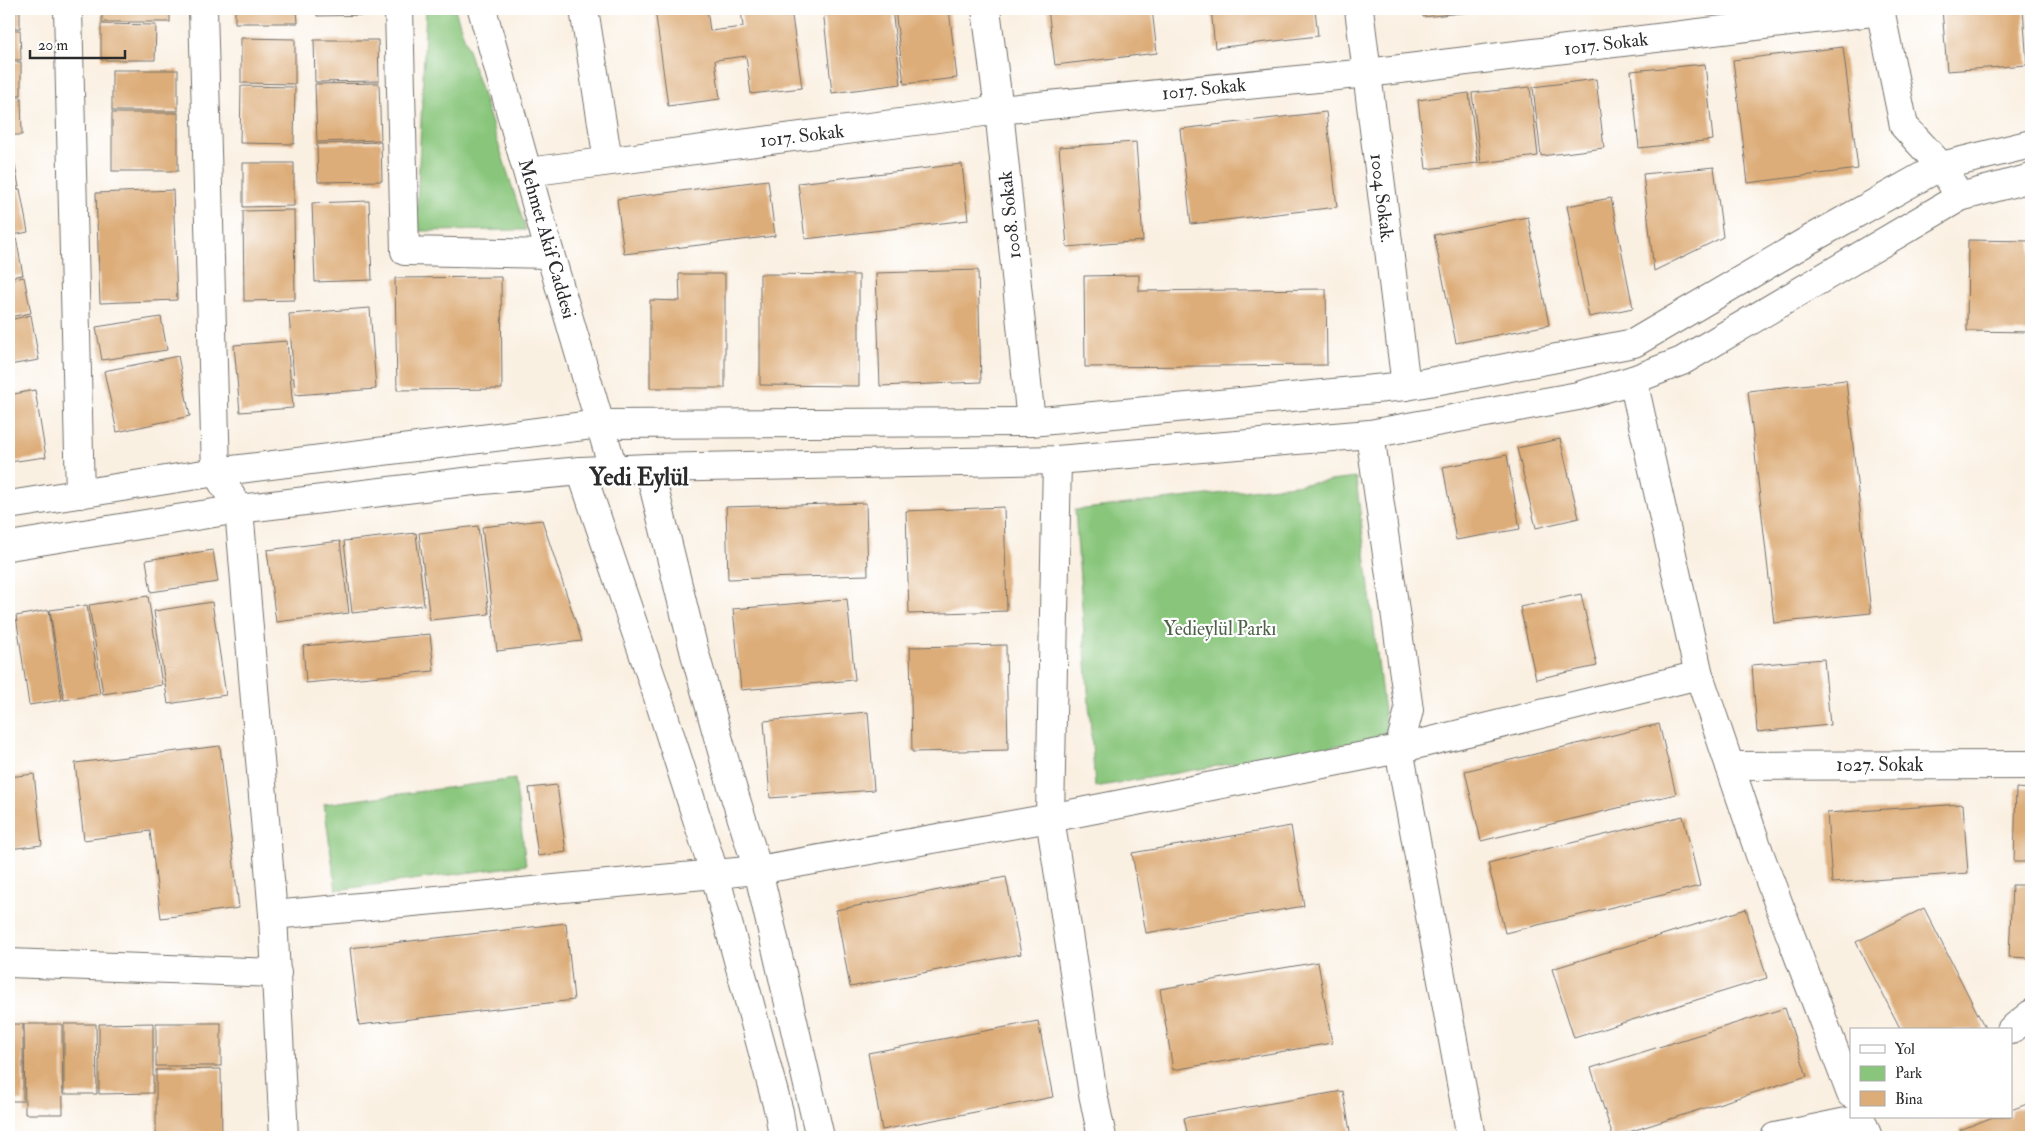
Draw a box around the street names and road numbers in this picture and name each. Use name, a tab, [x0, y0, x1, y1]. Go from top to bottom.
street label: 1017. Sokak	[1563, 27, 1649, 61]
street label: 1017. Sokak	[1161, 73, 1247, 105]
street label: 1017. Sokak	[759, 119, 845, 153]
street label: 1004 Sokak.	[1365, 152, 1399, 244]
street label: Mehmet Akif Caddesi	[513, 156, 581, 322]
street label: 1008. Sokak	[993, 170, 1027, 260]
street label: 1027. Sokak	[1836, 753, 1924, 777]

